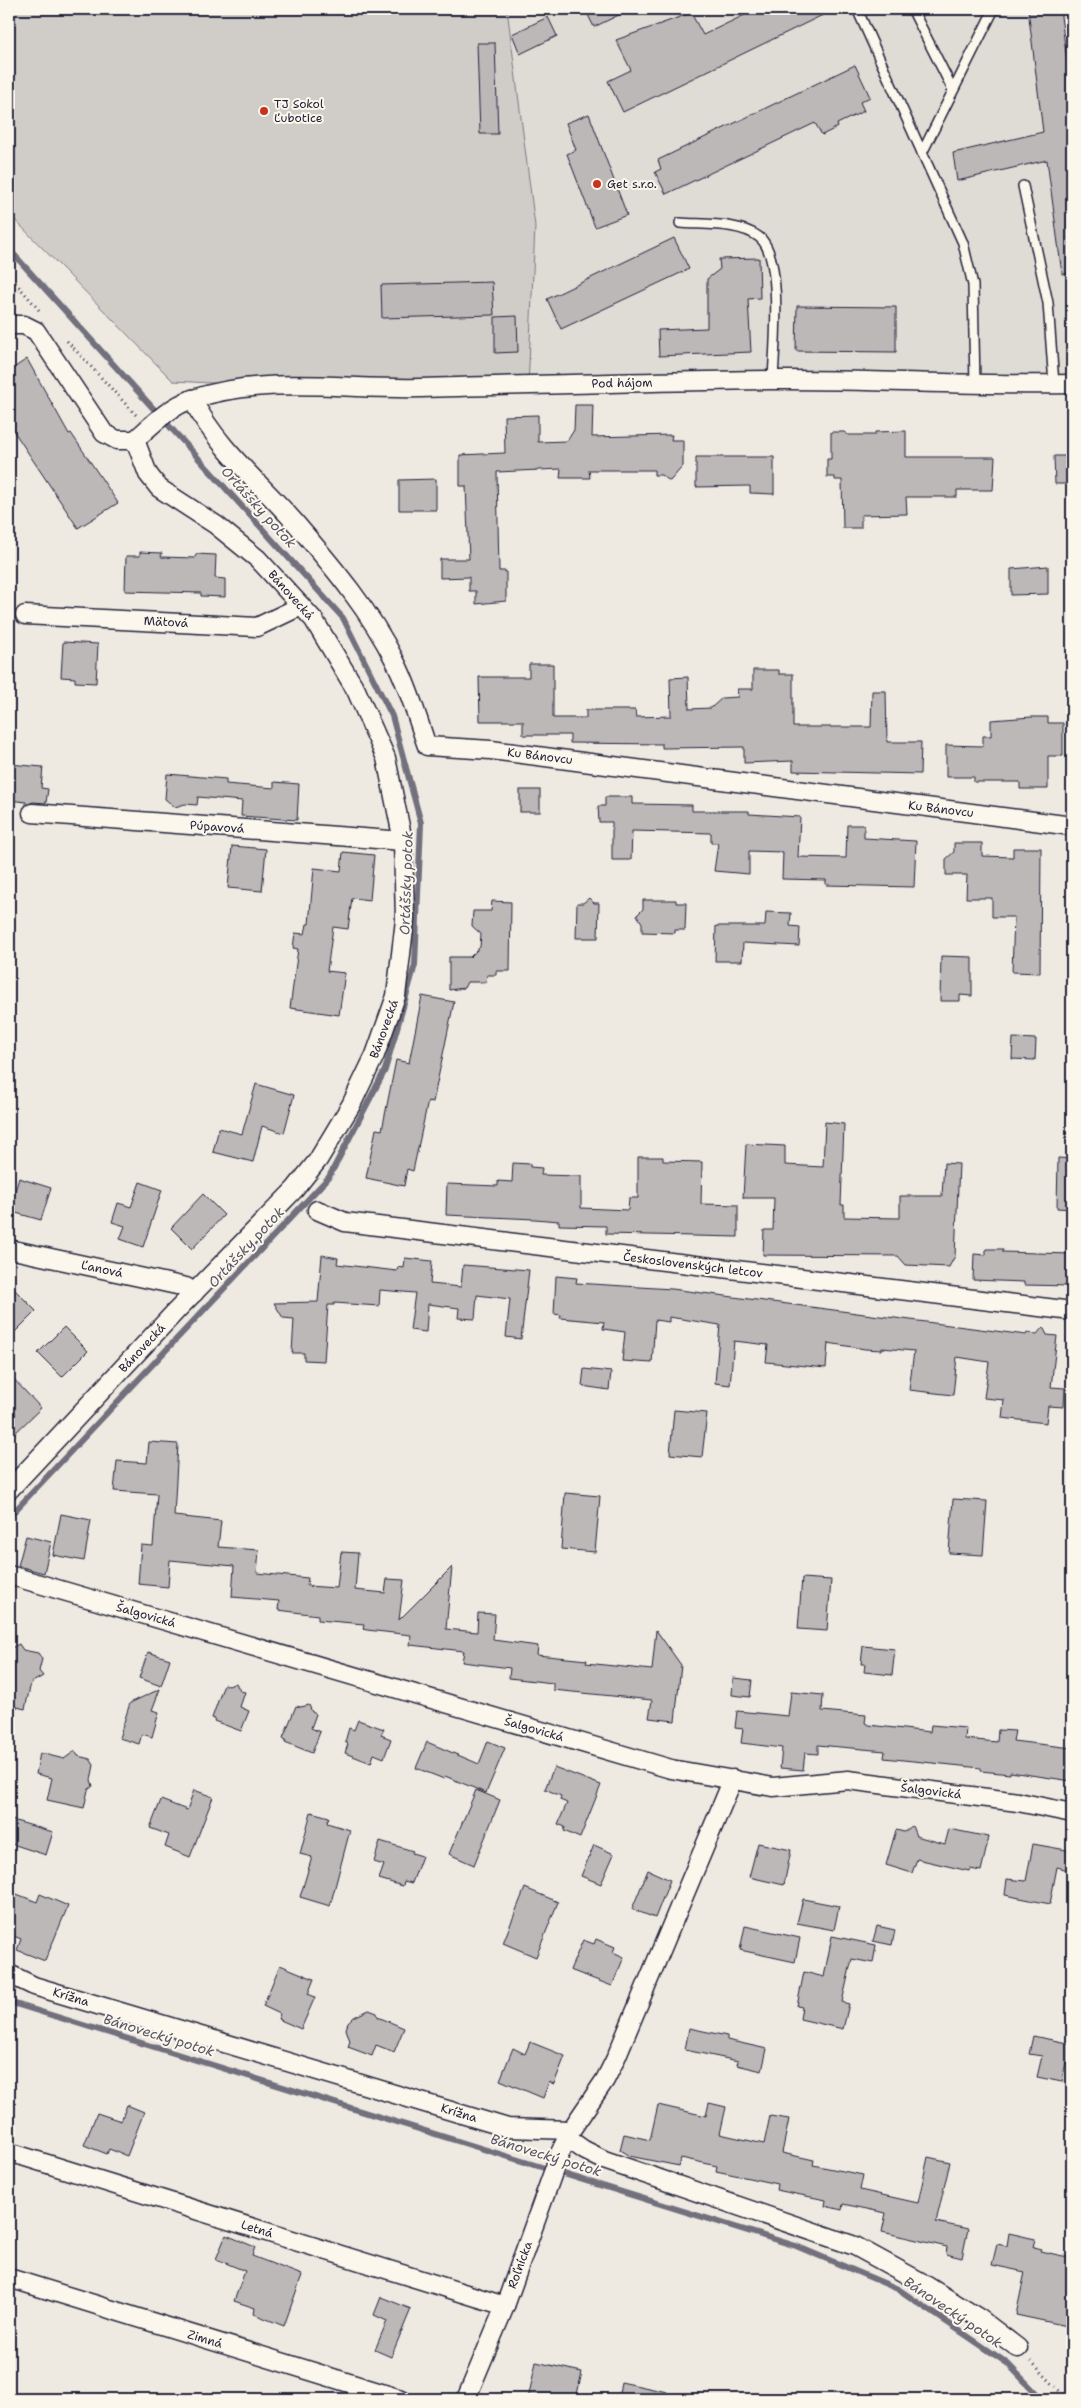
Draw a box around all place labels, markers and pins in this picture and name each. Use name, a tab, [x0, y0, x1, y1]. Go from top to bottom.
place label: TJ Sokol Ľubotice	[274, 96, 324, 126]
marker: TJ Sokol Ľubotice	[258, 105, 270, 117]
place label: Get s.r.o.	[607, 176, 657, 192]
marker: Get s.r.o.	[591, 178, 603, 190]

